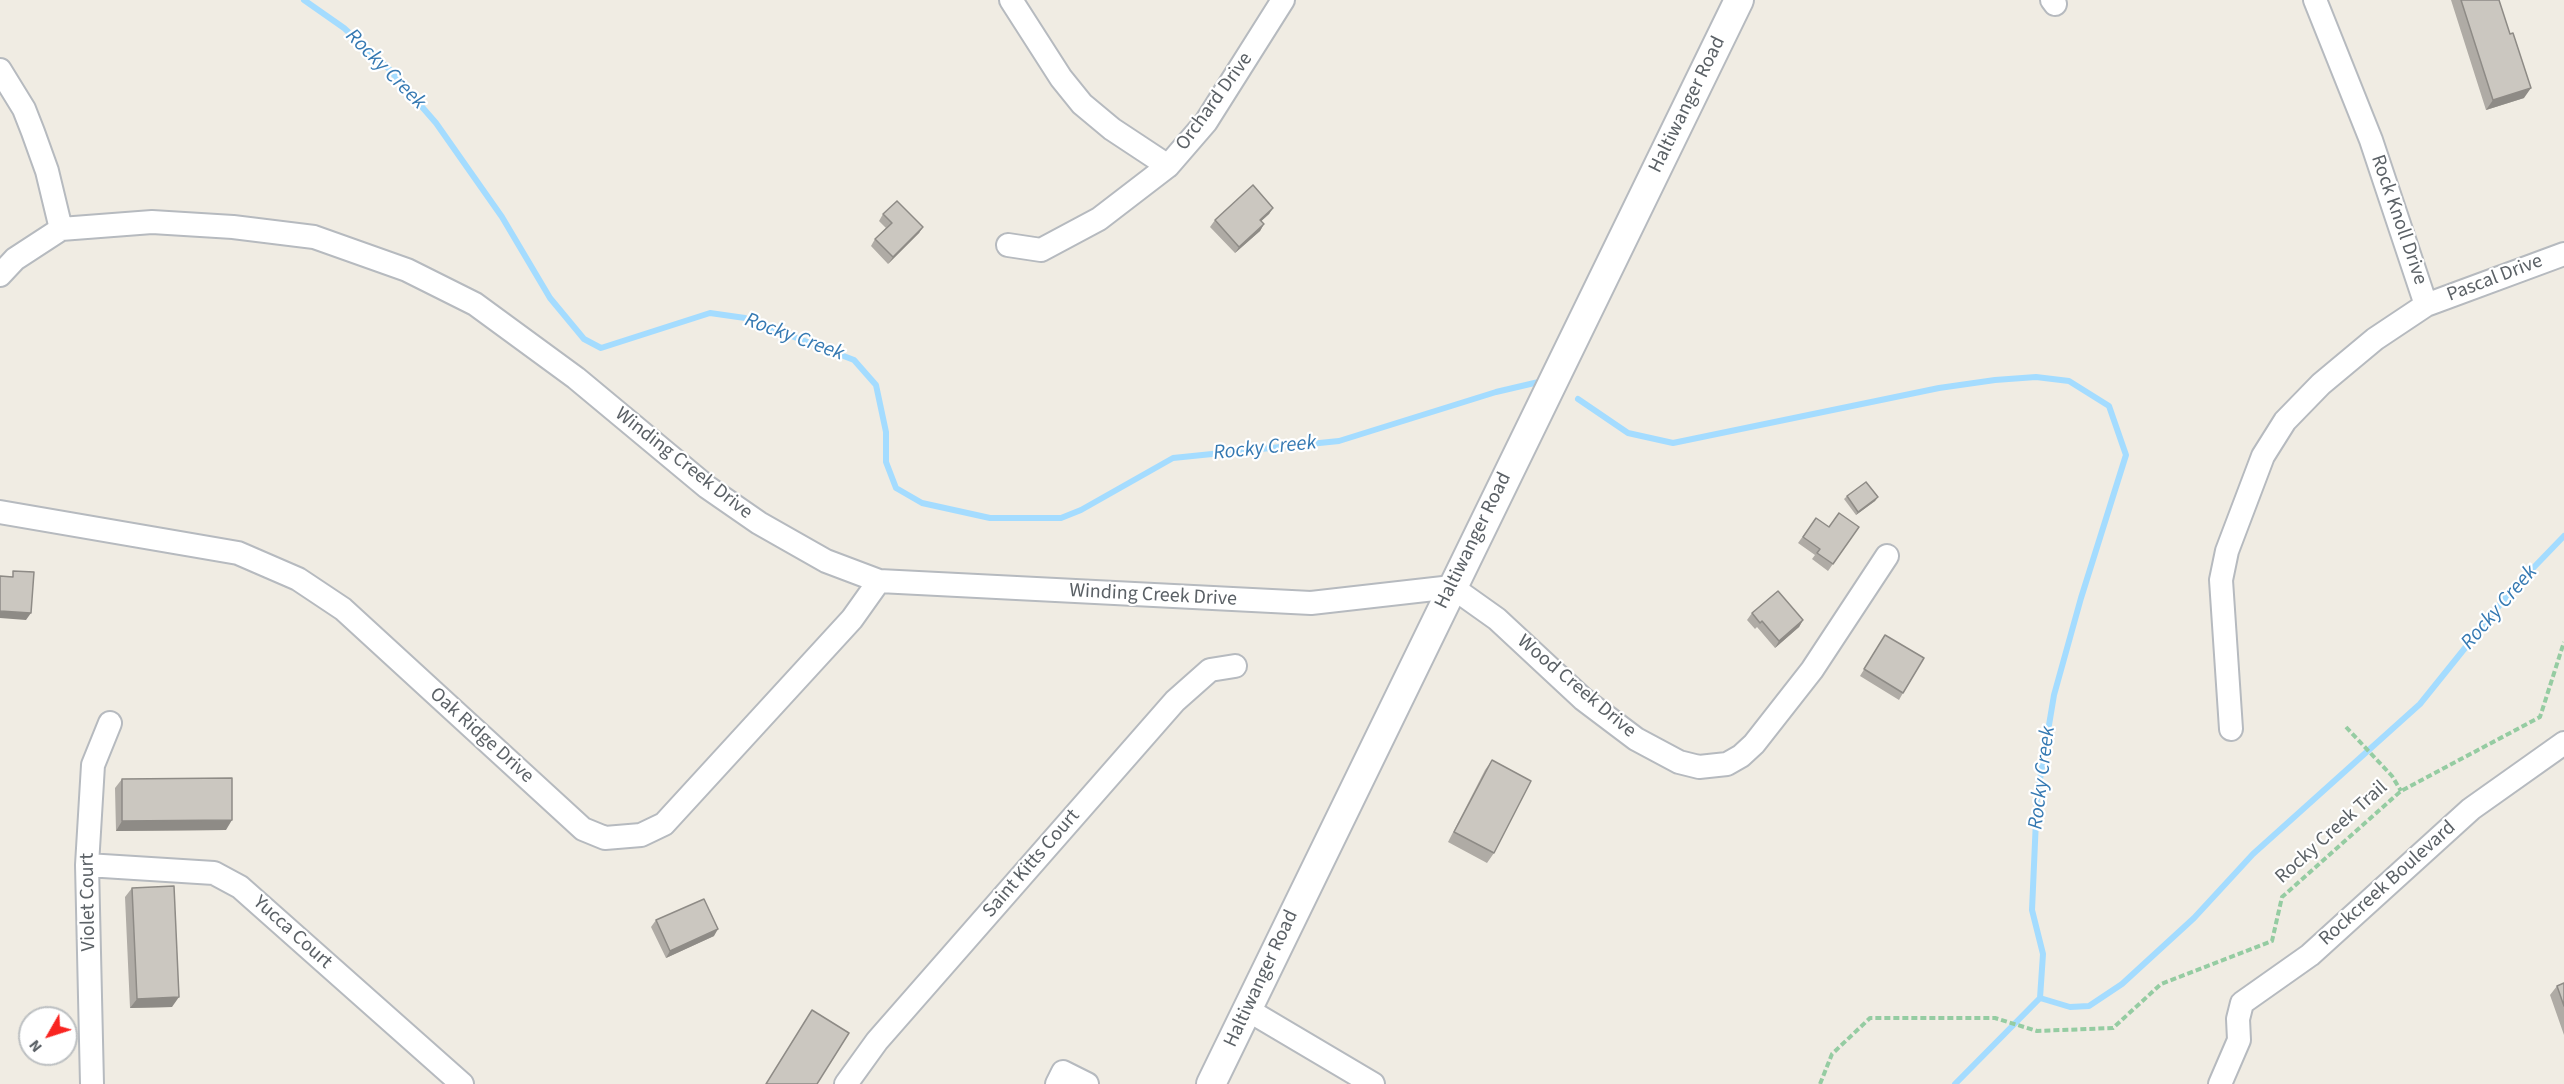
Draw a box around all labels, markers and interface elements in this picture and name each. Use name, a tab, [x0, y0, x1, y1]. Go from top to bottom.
water label: Rocky Creek	[339, 24, 431, 116]
street label: Haltiwanger Road	[1645, 33, 1731, 177]
street label: Orchard Drive	[1171, 48, 1259, 156]
street label: Rock Knoll Drive	[2365, 152, 2431, 288]
street label: Pascal Drive	[2444, 250, 2546, 308]
water label: Rocky Creek	[741, 308, 847, 368]
street label: Winding Creek Drive	[609, 403, 757, 525]
water label: Rocky Creek	[1212, 431, 1318, 467]
street label: Haltiwanger Road	[1431, 469, 1517, 613]
water label: Rocky Creek	[2456, 561, 2544, 655]
street label: Winding Creek Drive	[1069, 580, 1237, 612]
street label: Wood Creek Drive	[1512, 630, 1640, 744]
street label: Oak Ridge Drive	[424, 683, 538, 789]
water label: Rocky Creek	[2024, 725, 2062, 831]
street label: Rocky Creek Trail	[2271, 776, 2393, 890]
street label: Saint Kitts Court	[978, 805, 1086, 923]
street label: Rockcreek Boulevard	[2315, 816, 2461, 952]
street label: Violet Court	[76, 853, 102, 951]
street label: Yucca Court	[247, 891, 337, 975]
street label: Haltiwanger Road	[1220, 907, 1304, 1051]
north arrow	[18, 1006, 78, 1066]
text: N	[24, 1035, 47, 1057]

